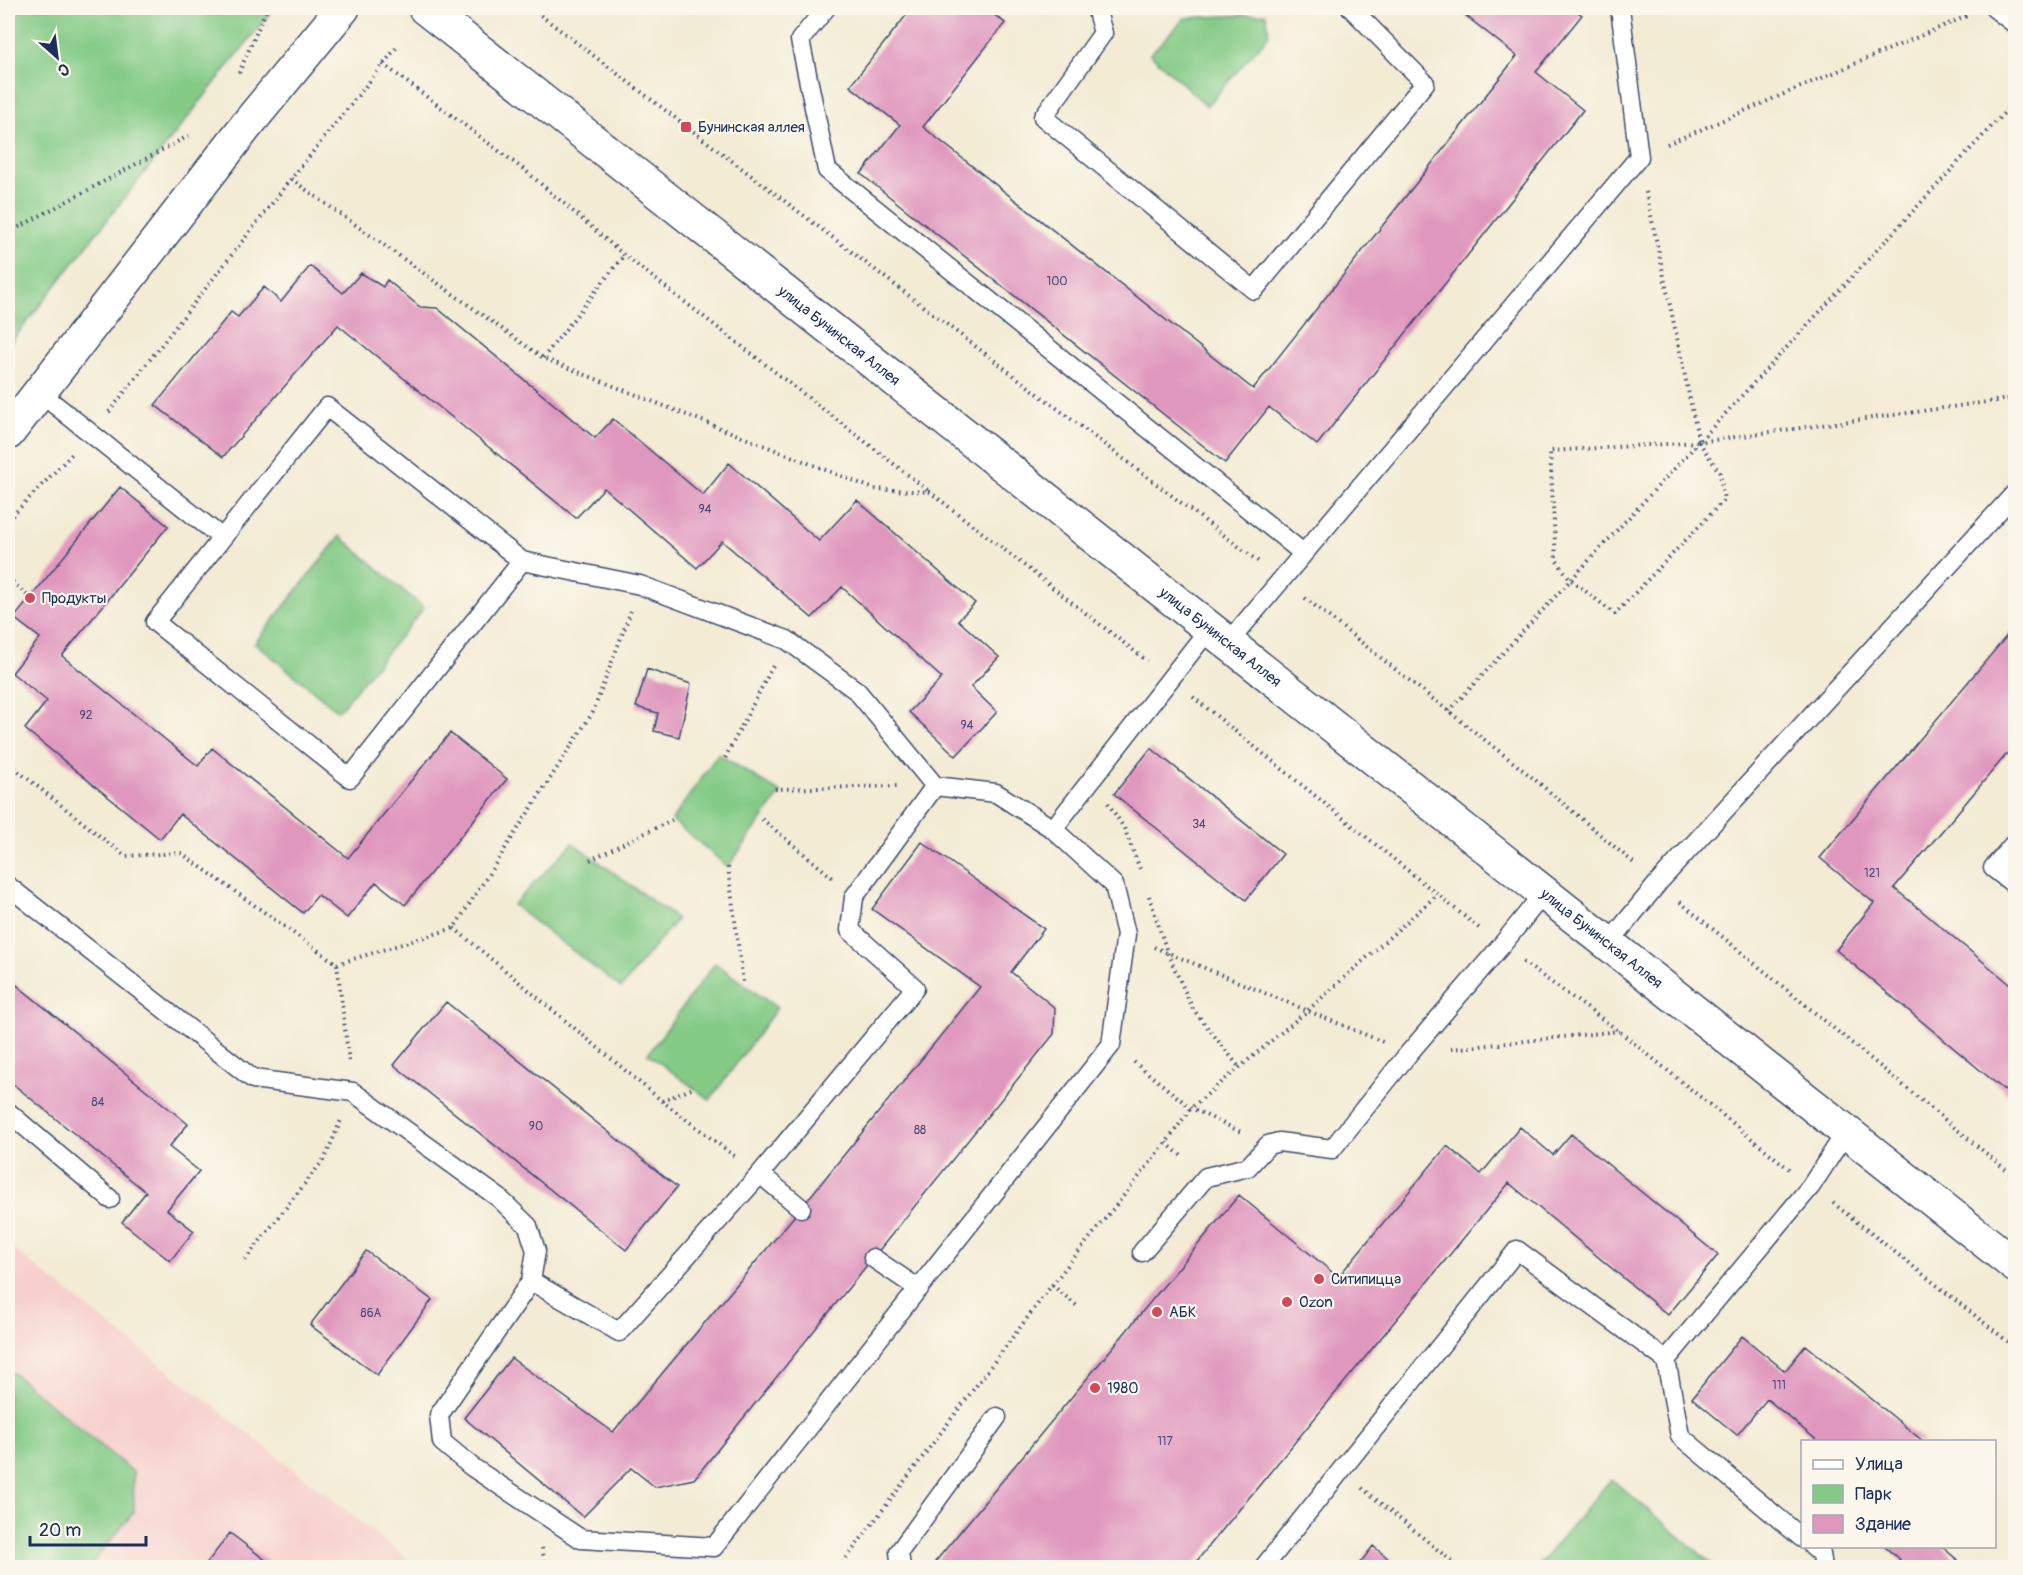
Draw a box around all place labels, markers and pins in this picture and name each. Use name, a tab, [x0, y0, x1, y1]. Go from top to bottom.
place label: Бунинская аллея	[698, 118, 805, 137]
marker: Бунинская аллея	[679, 120, 693, 134]
place label: Продукты	[42, 589, 106, 608]
marker: Продукты	[23, 591, 37, 605]
place label: Ситипицца	[1331, 1270, 1401, 1289]
marker: Ситипицца	[1312, 1272, 1326, 1286]
place label: Ozon	[1299, 1293, 1333, 1312]
marker: Ozon	[1280, 1295, 1294, 1309]
place label: АБК	[1169, 1303, 1196, 1322]
marker: АБК	[1150, 1305, 1164, 1319]
place label: 1980	[1107, 1379, 1138, 1398]
marker: 1980	[1088, 1381, 1102, 1395]

